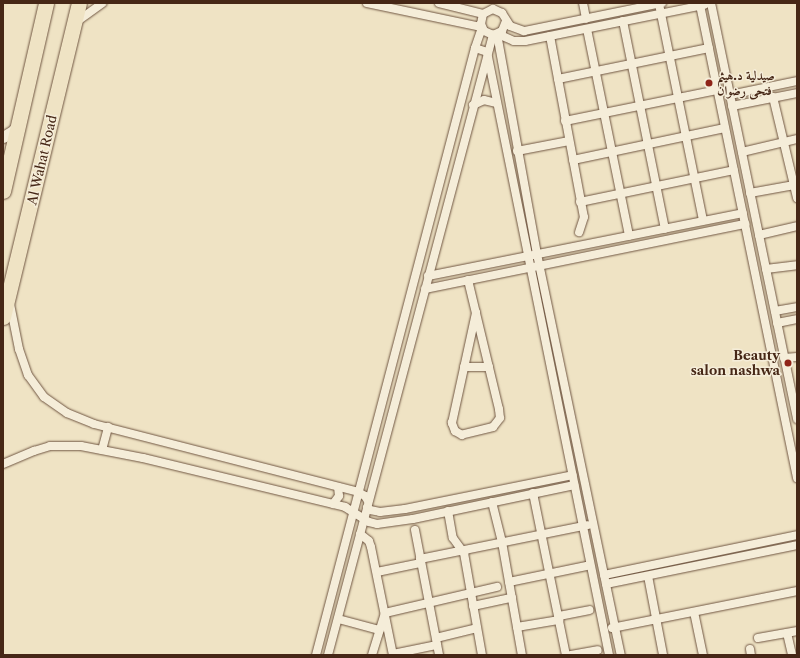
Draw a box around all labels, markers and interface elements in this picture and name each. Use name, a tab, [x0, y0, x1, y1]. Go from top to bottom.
place label: صيدلية د.هيثم فتحى رضوان	[717, 68, 775, 99]
marker: صيدلية د.هيثم فتحى رضوان	[704, 78, 714, 88]
street label: Al Wahat Road	[24, 113, 60, 207]
place label: Beauty salon nashwa	[691, 348, 780, 379]
marker: Beauty salon nashwa	[783, 358, 793, 368]

